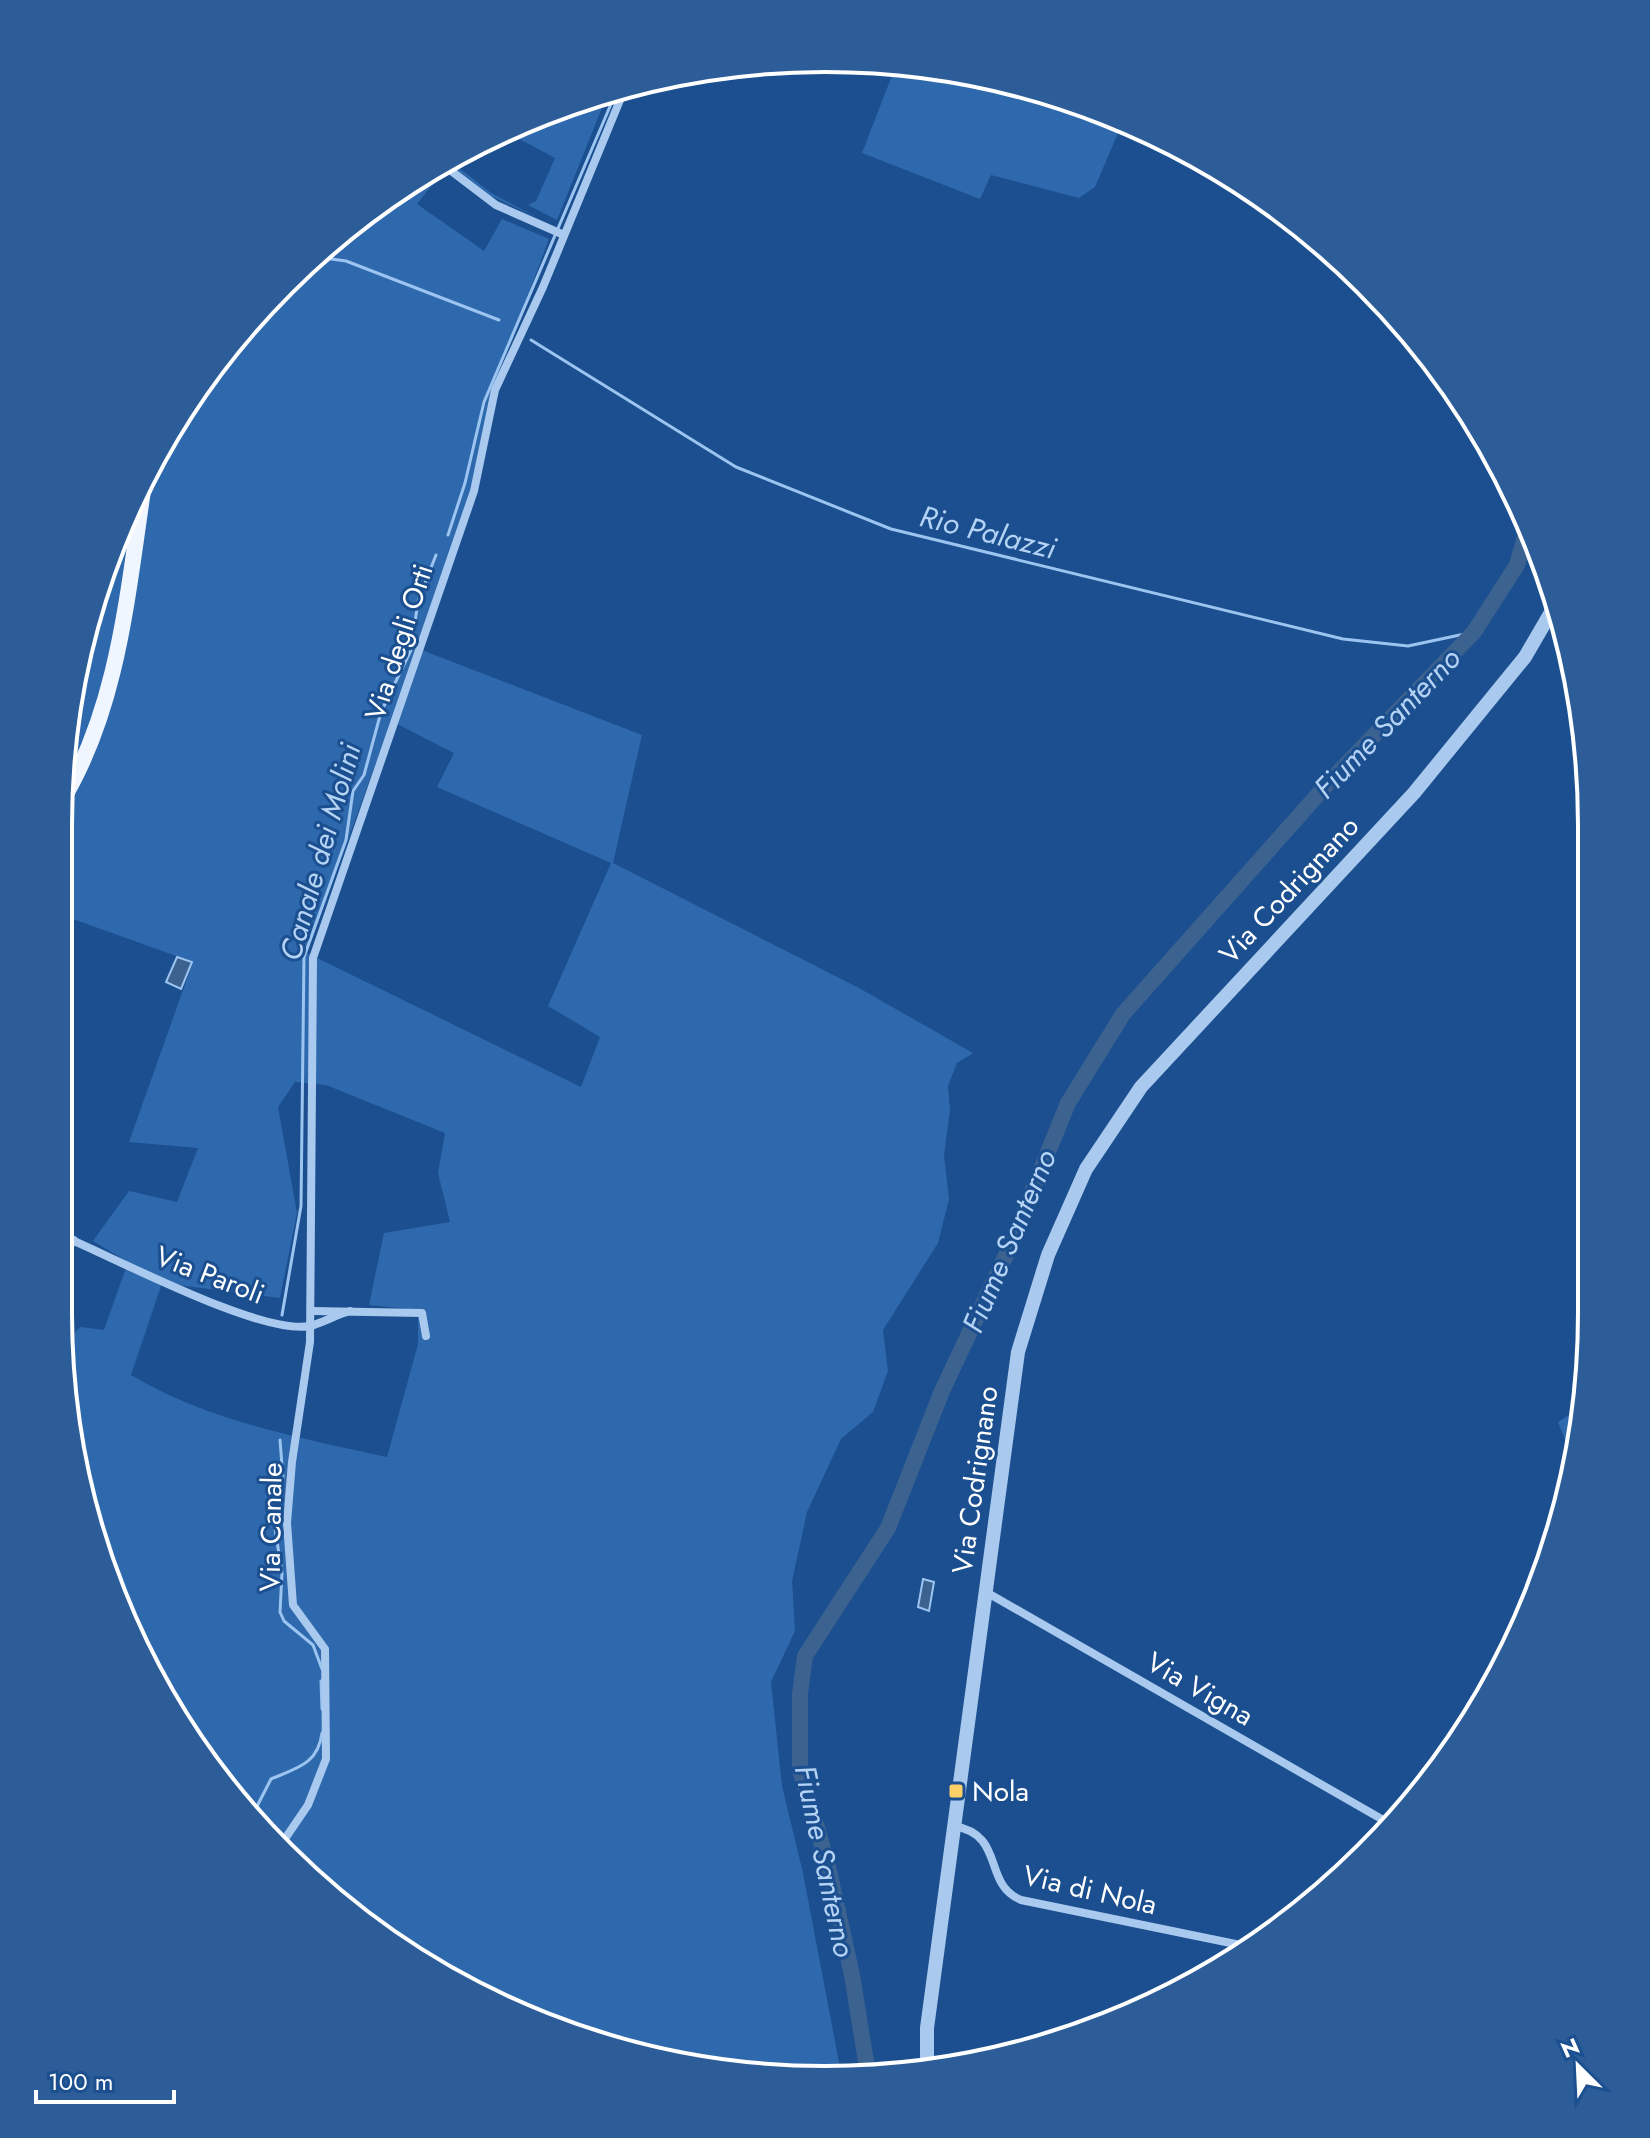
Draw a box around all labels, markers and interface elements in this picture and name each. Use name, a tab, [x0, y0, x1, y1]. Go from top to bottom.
water label: Rio Palazzi	[915, 494, 1061, 570]
street label: Via degli Orti	[354, 559, 444, 725]
water label: Fiume Santerno	[1304, 638, 1470, 808]
water label: Canale dei Molini	[268, 738, 372, 966]
street label: Via Codrignano	[1210, 807, 1368, 973]
water label: Fiume Santerno	[951, 1143, 1067, 1339]
street label: Via Paroli	[150, 1235, 270, 1315]
street label: Via Codrignano	[942, 1384, 1008, 1576]
street label: Via Canale	[249, 1462, 293, 1592]
street label: Via Vigna	[1139, 1642, 1261, 1736]
water label: Fiume Santerno	[784, 1761, 866, 1961]
place label: Nola	[972, 1771, 1029, 1812]
marker: Nola	[947, 1782, 965, 1800]
street label: Via di Nola	[1019, 1855, 1161, 1925]
north arrow	[1538, 2026, 1618, 2106]
text: N	[1555, 2030, 1584, 2066]
scale bar	[36, 2054, 174, 2104]
text: 100 m	[48, 2064, 114, 2099]

